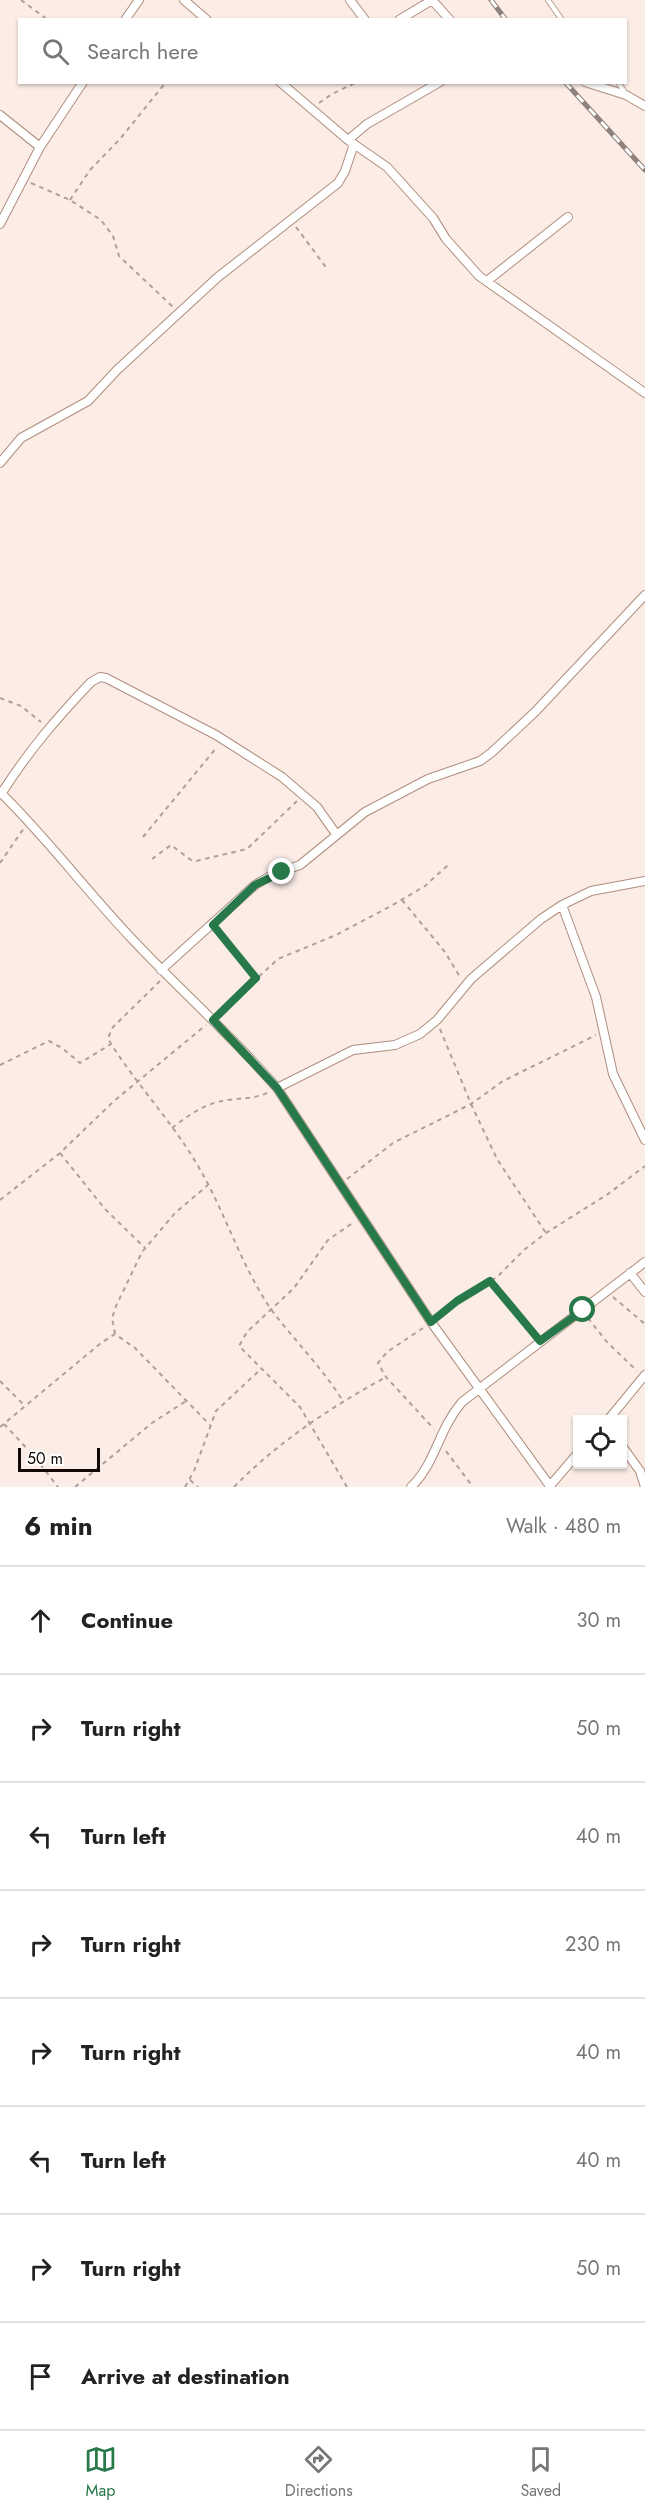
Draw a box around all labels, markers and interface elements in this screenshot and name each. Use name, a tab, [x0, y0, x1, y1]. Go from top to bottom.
search box	[18, 18, 627, 84]
icon: search	[39, 35, 72, 68]
text: Search here	[87, 35, 198, 67]
route end	[268, 858, 294, 884]
route start	[569, 1296, 595, 1322]
map controls	[573, 1415, 627, 1469]
button: locate	[573, 1415, 627, 1469]
scale bar	[18, 1445, 100, 1472]
text: 50 m	[27, 1447, 63, 1470]
text: 6 min	[24, 1507, 93, 1545]
text: Walk · 480 m	[506, 1512, 621, 1541]
icon: ahead	[24, 1604, 57, 1637]
text: Continue	[81, 1604, 173, 1636]
text: 30 m	[576, 1606, 621, 1635]
icon: right	[24, 1712, 57, 1745]
text: Turn right	[81, 1712, 181, 1744]
text: 50 m	[576, 1714, 621, 1743]
icon: left	[24, 1820, 57, 1853]
text: Turn left	[81, 1820, 166, 1852]
text: 40 m	[576, 1822, 621, 1851]
icon: right	[24, 1928, 57, 1961]
text: Turn right	[81, 1928, 181, 1960]
text: 230 m	[565, 1930, 621, 1959]
icon: right	[24, 2036, 57, 2069]
text: Turn right	[81, 2036, 181, 2068]
text: 40 m	[576, 2038, 621, 2067]
icon: left	[24, 2144, 57, 2177]
text: Turn left	[81, 2144, 166, 2176]
text: 40 m	[576, 2146, 621, 2175]
icon: right	[24, 2252, 57, 2285]
text: Turn right	[81, 2252, 181, 2284]
text: 50 m	[576, 2254, 621, 2283]
icon: arrive	[24, 2360, 57, 2393]
text: Arrive at destination	[81, 2360, 290, 2392]
tab: Map	[84, 2443, 117, 2502]
tab: Directions	[285, 2443, 353, 2502]
tab: Saved	[520, 2443, 561, 2502]

